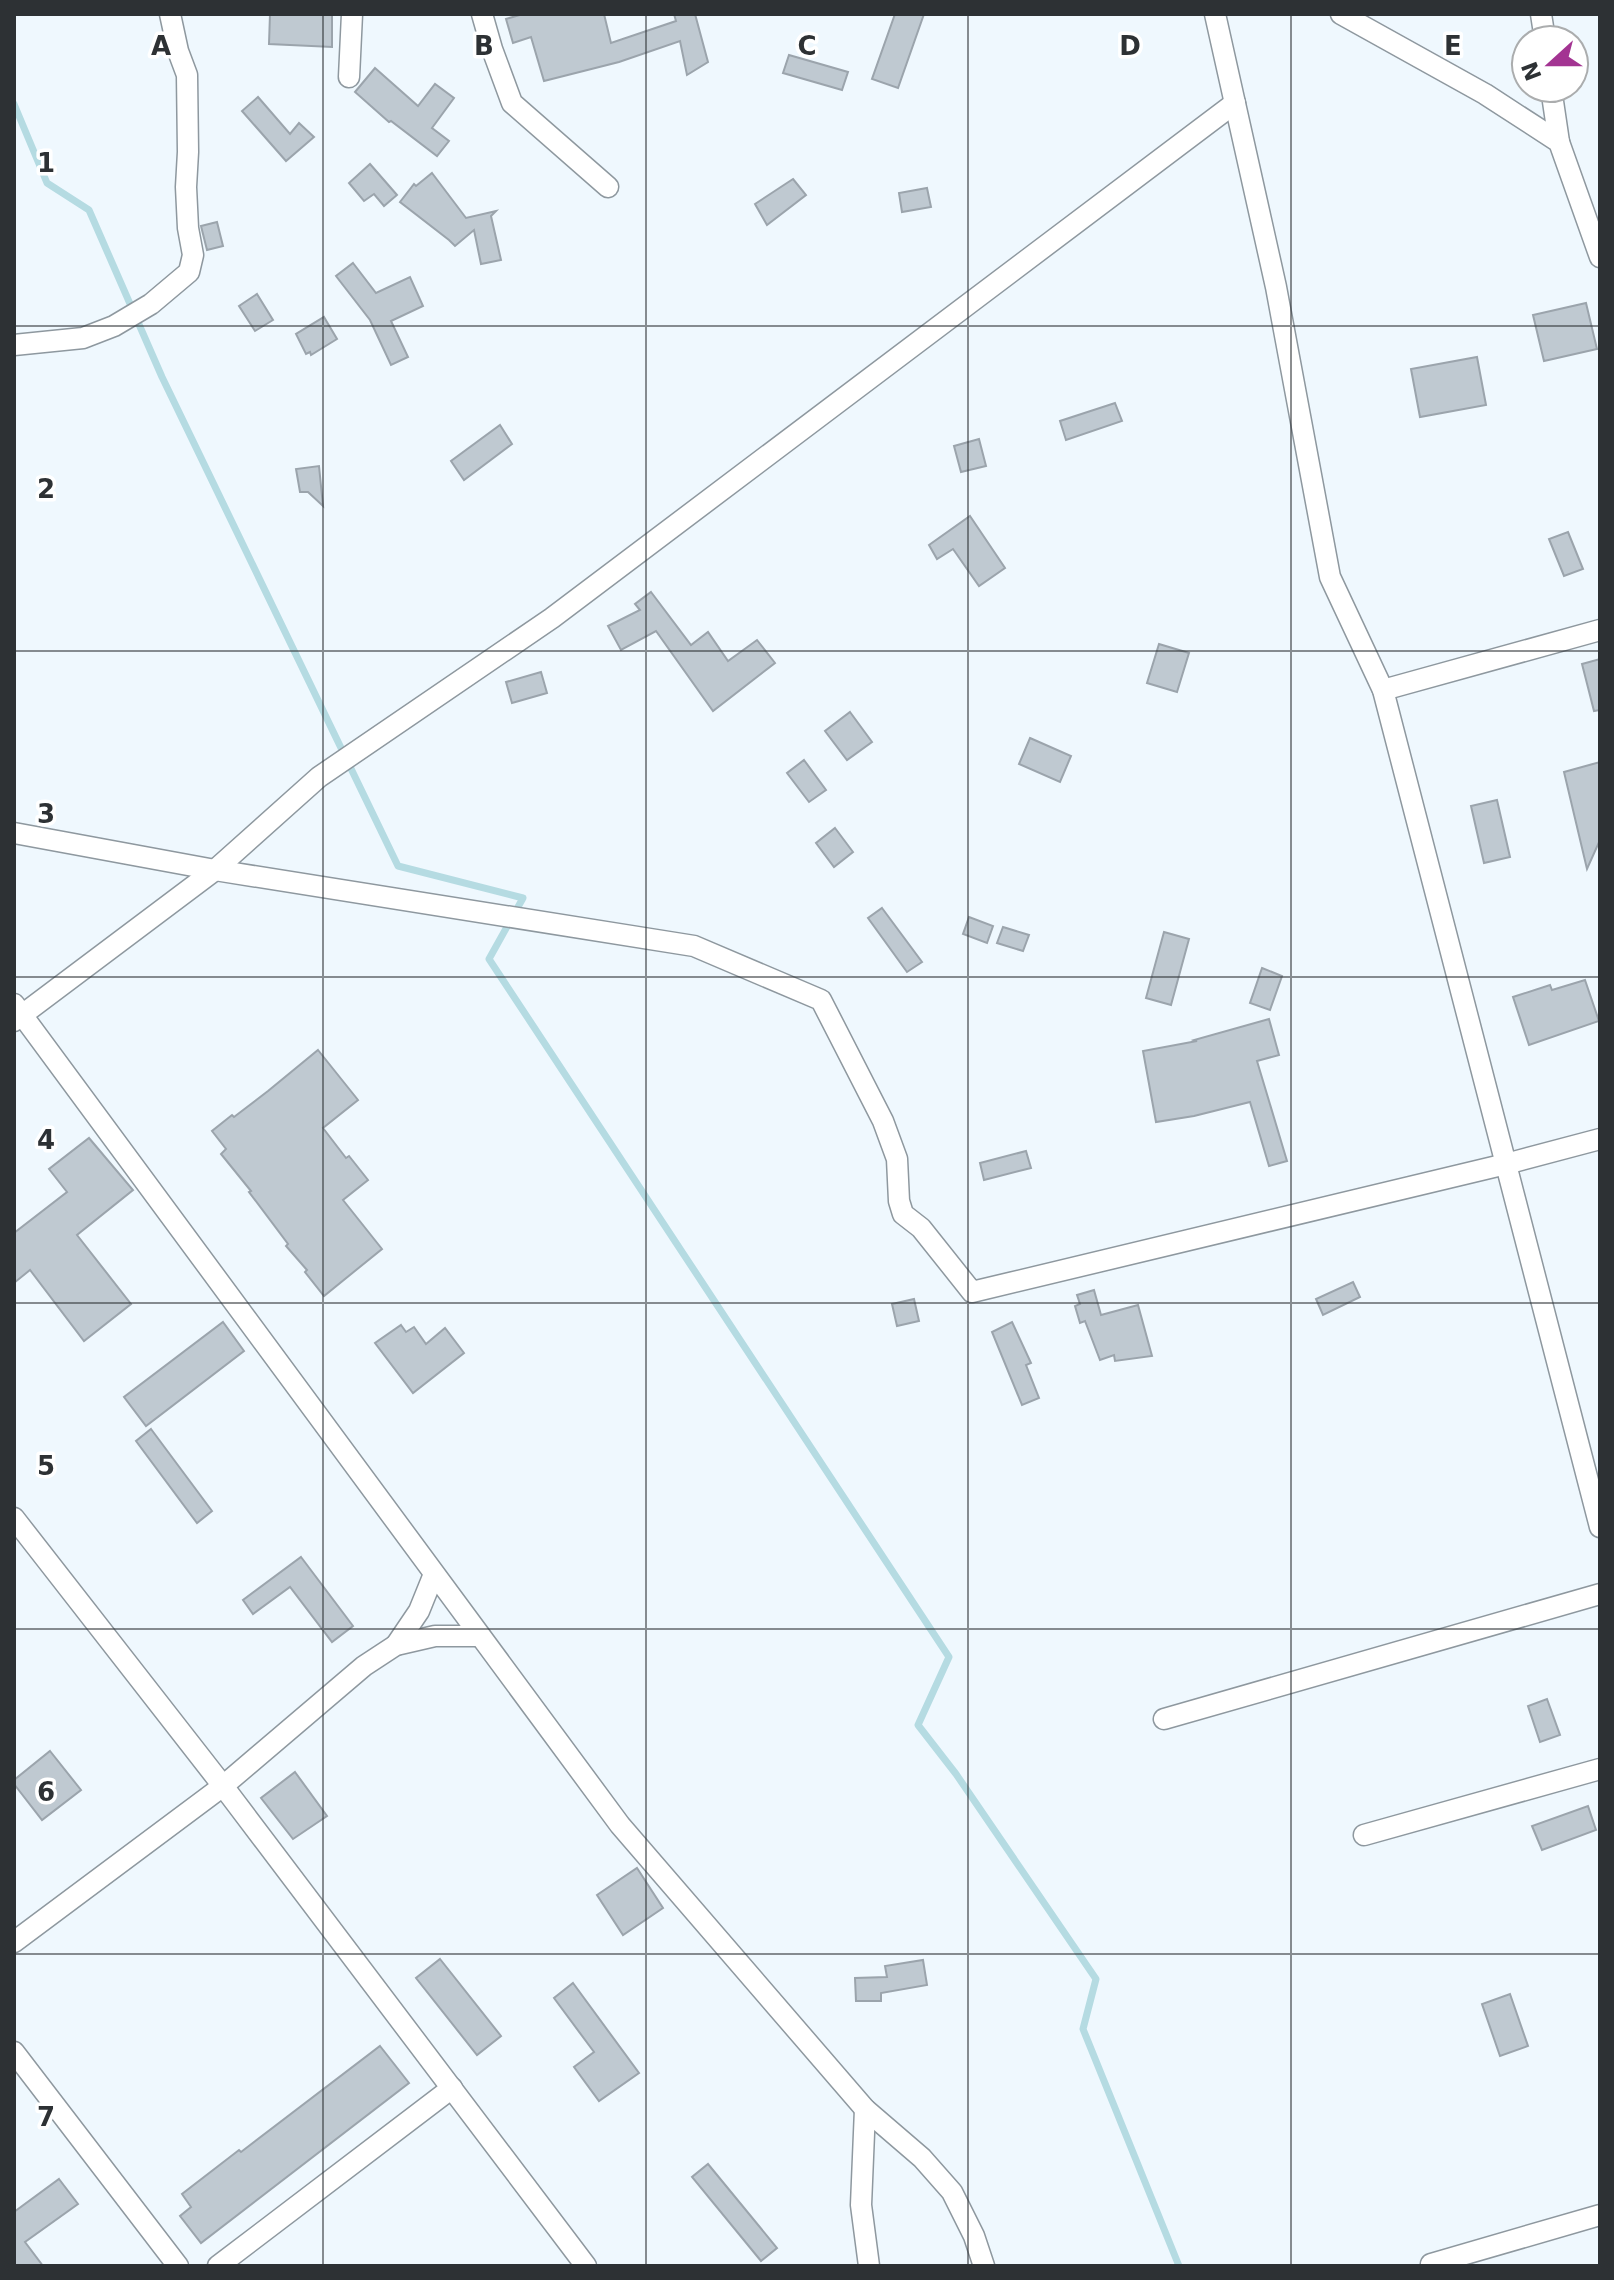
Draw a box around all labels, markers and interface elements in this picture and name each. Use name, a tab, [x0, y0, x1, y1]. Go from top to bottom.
north arrow	[1510, 24, 1590, 104]
text: A	[151, 31, 171, 61]
text: B	[474, 31, 494, 61]
text: C	[797, 31, 817, 61]
text: D	[1119, 31, 1141, 61]
text: E	[1444, 31, 1462, 61]
text: N	[1517, 58, 1547, 84]
text: 1	[37, 148, 55, 178]
text: 2	[37, 474, 55, 504]
text: 3	[37, 799, 55, 829]
text: 4	[37, 1125, 55, 1155]
text: 5	[37, 1451, 55, 1481]
text: 6	[37, 1777, 55, 1807]
text: 7	[37, 2102, 55, 2132]

